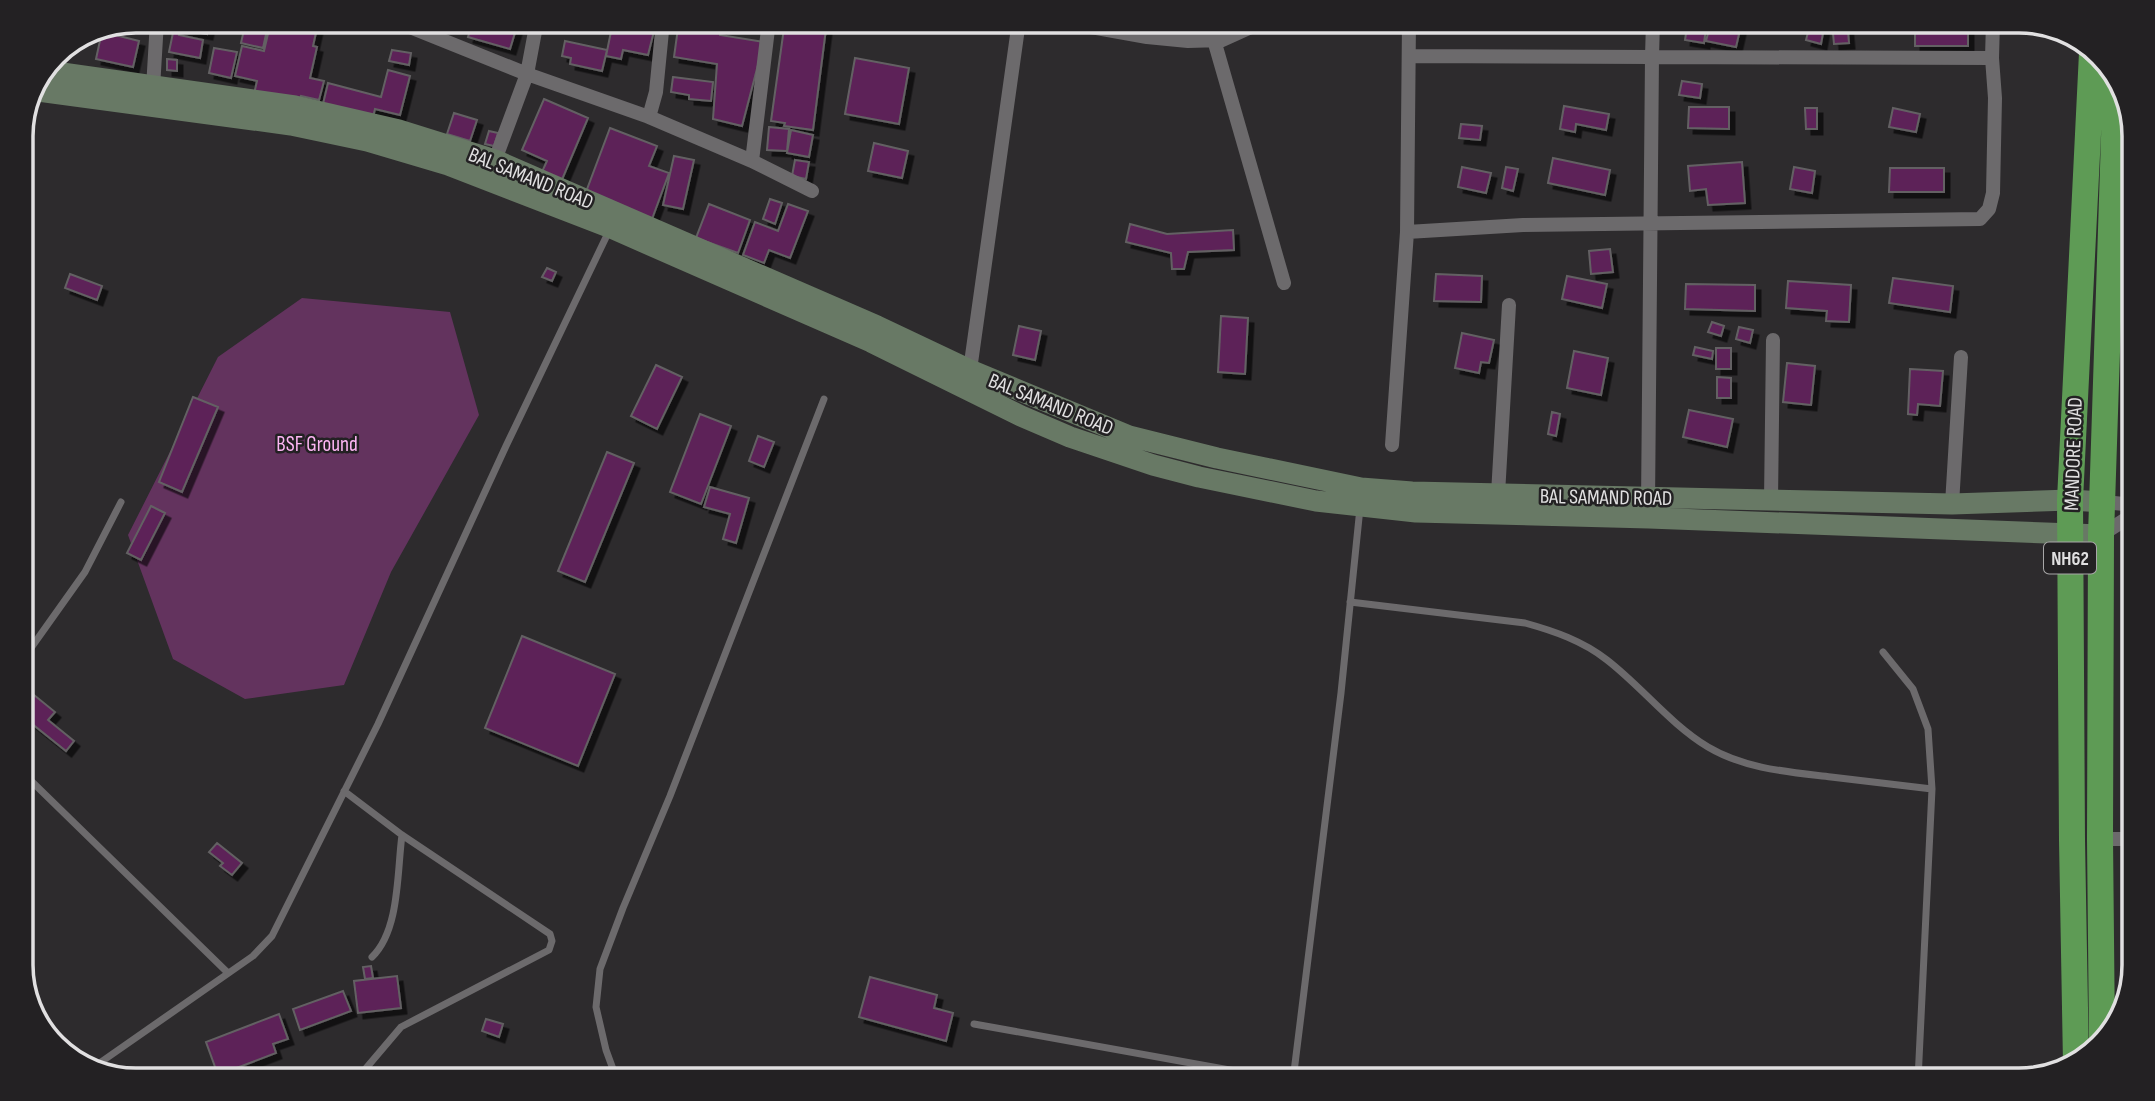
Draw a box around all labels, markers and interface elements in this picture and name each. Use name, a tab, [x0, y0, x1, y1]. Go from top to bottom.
street label: BAL SAMAND ROAD	[465, 142, 597, 215]
street label: BAL SAMAND ROAD	[985, 368, 1117, 441]
street label: MANDORE ROAD	[2059, 397, 2088, 511]
park label: BSF Ground	[276, 432, 358, 457]
street label: BAL SAMAND ROAD	[1540, 484, 1672, 511]
road number: NH62	[2044, 542, 2096, 573]

